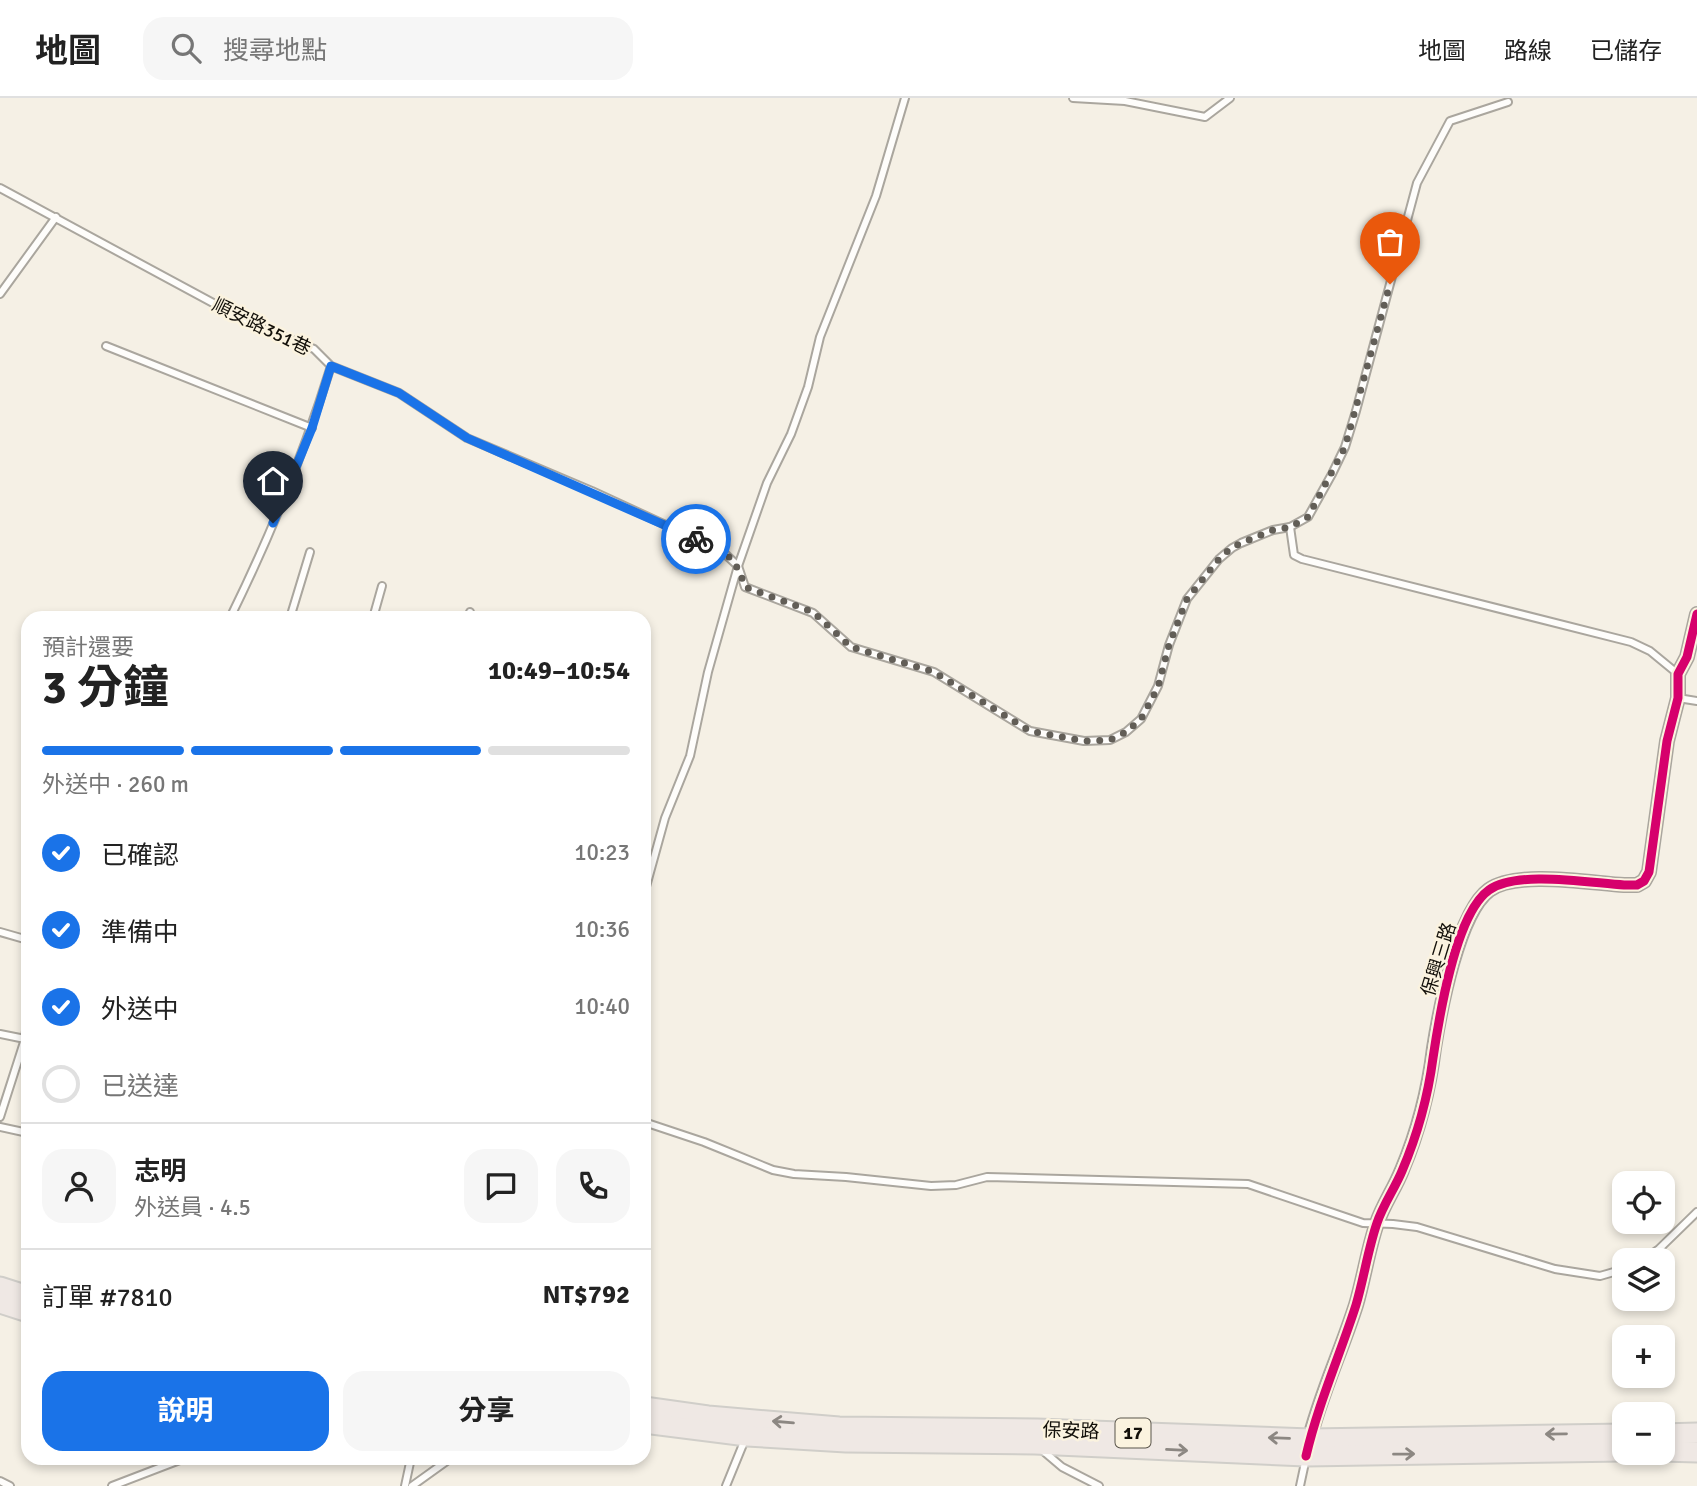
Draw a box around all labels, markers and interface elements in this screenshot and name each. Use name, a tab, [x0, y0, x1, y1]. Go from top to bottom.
search box	[143, 17, 633, 80]
icon: search	[167, 29, 205, 67]
text: 地圖	[35, 31, 101, 72]
text: 搜尋地點	[223, 35, 327, 67]
text: 地圖	[1418, 36, 1466, 66]
text: 路線	[1504, 36, 1552, 66]
text: 已儲存	[1590, 36, 1662, 66]
pin	[1360, 212, 1420, 284]
icon: bag	[1371, 223, 1409, 261]
street label: 順安路351巷	[208, 293, 315, 361]
pin	[243, 451, 303, 523]
icon: home	[254, 462, 292, 500]
courier	[661, 504, 731, 574]
icon: bike	[677, 520, 715, 558]
text: 預計還要	[42, 633, 134, 662]
text: 10:49–10:54	[488, 655, 630, 687]
text: 3 分鐘	[42, 660, 169, 716]
text: 外送中 · 260 m	[42, 770, 189, 799]
icon: check	[42, 834, 80, 872]
text: 10:23	[574, 838, 630, 867]
text: 已確認	[101, 840, 179, 872]
icon: check	[42, 911, 80, 949]
text: 10:36	[574, 915, 630, 944]
text: 準備中	[101, 917, 179, 949]
street label: 保興三路	[1416, 919, 1462, 999]
icon: check	[42, 988, 80, 1026]
text: 10:40	[574, 992, 630, 1021]
text: 外送中	[101, 994, 179, 1026]
text: 已送達	[101, 1071, 179, 1103]
button: person	[42, 1149, 116, 1223]
button: chat	[464, 1149, 538, 1223]
button: phone	[556, 1149, 630, 1223]
text: 志明	[134, 1156, 186, 1188]
map controls	[1612, 1171, 1675, 1465]
button: locate	[1612, 1171, 1675, 1234]
text: 外送員 · 4.5	[134, 1193, 251, 1222]
button: layers	[1612, 1248, 1675, 1311]
text: NT$792	[543, 1279, 630, 1311]
text: 訂單 #7810	[42, 1282, 173, 1314]
button: +	[1612, 1325, 1675, 1388]
button: 說明	[42, 1371, 329, 1451]
button: 分享	[343, 1371, 630, 1451]
button: −	[1612, 1402, 1675, 1465]
one-way arrow	[772, 1416, 794, 1429]
street label: 保安路	[1042, 1418, 1100, 1444]
road number: 17	[1116, 1418, 1150, 1448]
one-way arrow	[1545, 1427, 1568, 1441]
one-way arrow	[1268, 1431, 1291, 1444]
one-way arrow	[1165, 1444, 1188, 1457]
one-way arrow	[1392, 1447, 1415, 1461]

